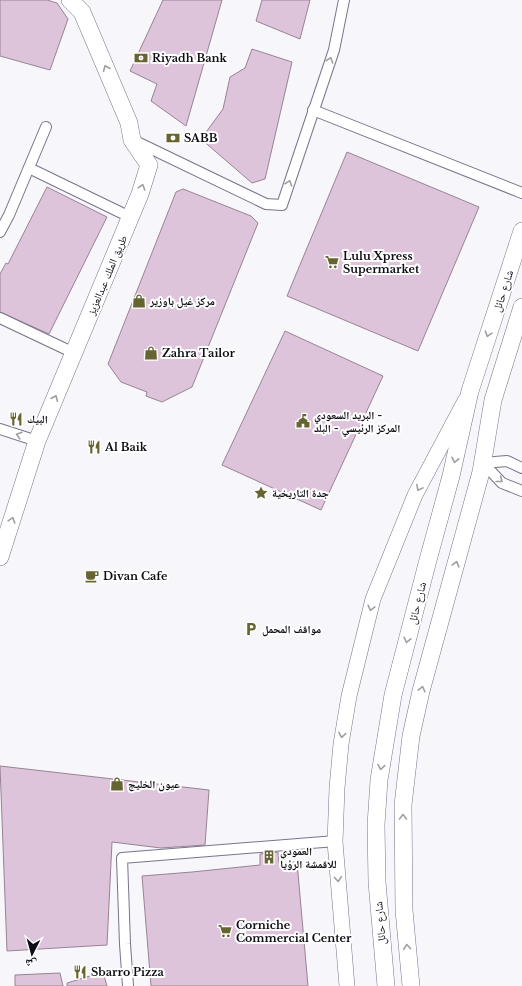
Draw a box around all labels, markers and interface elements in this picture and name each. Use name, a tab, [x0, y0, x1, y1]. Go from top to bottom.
bank icon: Riyadh Bank	[133, 50, 149, 66]
place label: Riyadh Bank	[152, 51, 228, 65]
one-way arrow	[326, 56, 334, 63]
one-way arrow	[102, 65, 110, 72]
bank icon: SABB	[165, 130, 181, 146]
place label: SABB	[184, 131, 218, 145]
one-way arrow	[284, 180, 293, 187]
one-way arrow	[137, 184, 146, 191]
street label: طريق الملك عبدالعزيز	[84, 233, 130, 318]
place label: Lulu Xpress Supermarket	[343, 249, 420, 276]
supermarket icon: Lulu Xpress Supermarket	[324, 254, 340, 270]
street label: شارع حائل	[490, 268, 516, 314]
shop icon: مركز غيل باوزير	[131, 293, 147, 309]
place label: مركز غيل باوزير	[149, 294, 215, 309]
one-way arrow	[485, 331, 493, 338]
shop icon: Zahra Tailor	[143, 345, 159, 361]
place label: Zahra Tailor	[162, 346, 236, 360]
one-way arrow	[51, 394, 59, 401]
place label: البريد السعودي - المركز الرئيسي - البلد	[314, 408, 400, 437]
restaurant icon: البيك	[8, 411, 24, 427]
place label: البيك	[27, 412, 48, 426]
public building icon: البريد السعودي - المركز الرئيسي - البلد	[295, 413, 311, 429]
one-way arrow	[15, 431, 22, 440]
restaurant icon: Al Baik	[86, 439, 102, 455]
place label: Al Baik	[104, 440, 148, 454]
one-way arrow	[451, 457, 459, 463]
one-way arrow	[496, 475, 503, 482]
one-way arrow	[416, 484, 424, 491]
place icon: جدة التاريخية	[253, 485, 269, 501]
place label: جدة التاريخية	[272, 486, 329, 500]
one-way arrow	[7, 517, 16, 524]
one-way arrow	[451, 560, 460, 567]
cafe icon: Divan Cafe	[84, 568, 100, 584]
place label: Divan Cafe	[103, 569, 168, 583]
street label: شارع حائل	[405, 580, 429, 626]
one-way arrow	[367, 605, 375, 612]
parking icon: مواقف المحمل	[243, 621, 259, 637]
place label: مواقف المحمل	[262, 622, 321, 637]
one-way arrow	[404, 636, 412, 643]
one-way arrow	[417, 686, 426, 693]
one-way arrow	[338, 732, 347, 738]
one-way arrow	[377, 764, 386, 770]
shop icon: عيون الخليج	[109, 776, 125, 792]
place label: عيون الخليج	[128, 777, 180, 792]
one-way arrow	[399, 814, 407, 820]
place label: العمودي للاقمشة الرؤيا	[280, 844, 337, 871]
building icon: العمودي للاقمشة الرؤيا	[261, 849, 277, 865]
one-way arrow	[334, 876, 343, 882]
street label: شارع حائل	[371, 901, 389, 945]
place label: Corniche Commercial Center	[236, 918, 352, 945]
supermarket icon: Corniche Commercial Center	[217, 923, 233, 939]
north arrow	[12, 934, 52, 974]
one-way arrow	[403, 944, 412, 950]
text: ش	[24, 955, 38, 972]
restaurant icon: Sbarro Pizza	[72, 964, 88, 980]
place label: Sbarro Pizza	[91, 965, 164, 979]

